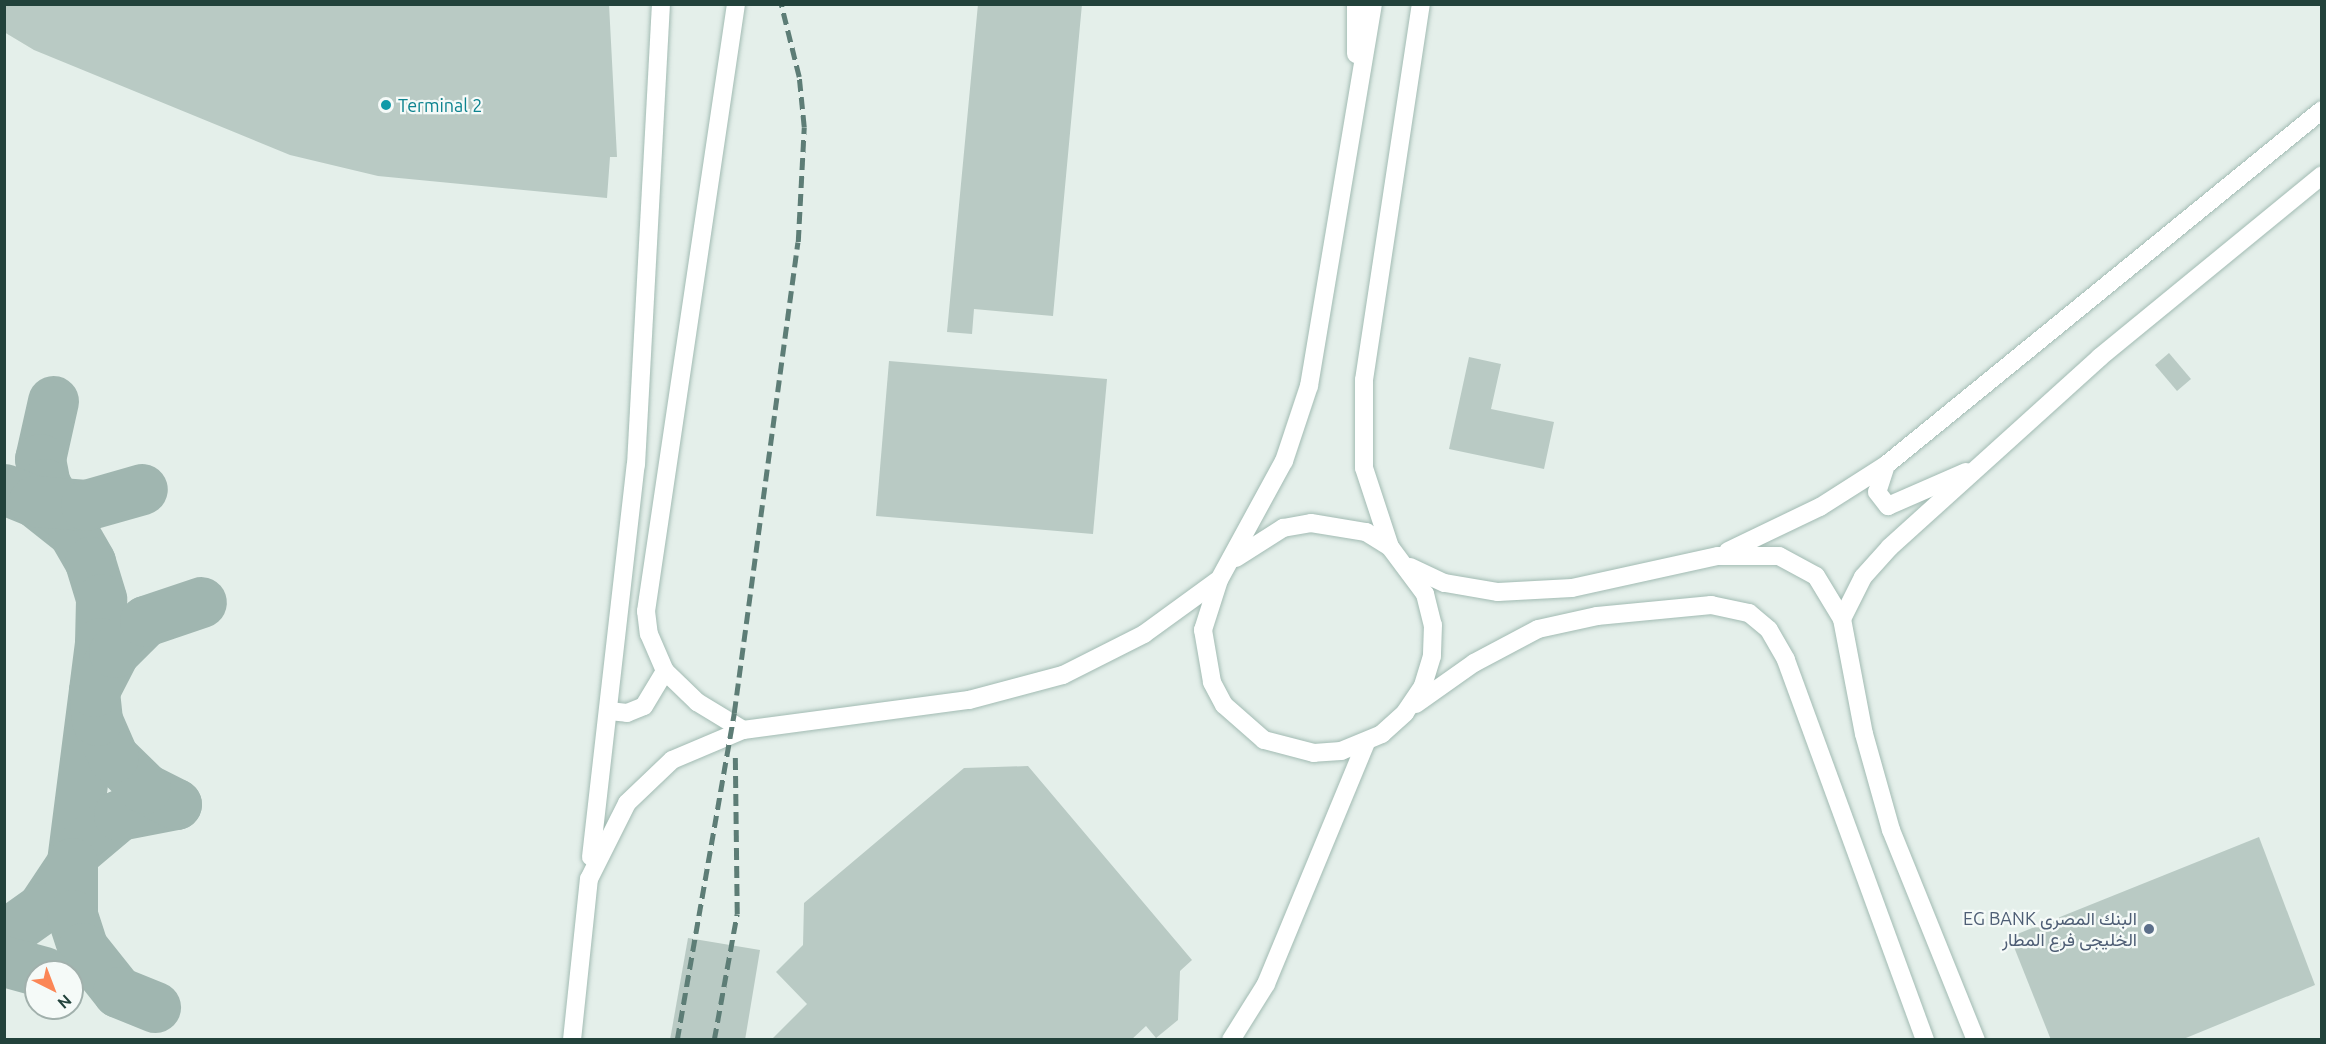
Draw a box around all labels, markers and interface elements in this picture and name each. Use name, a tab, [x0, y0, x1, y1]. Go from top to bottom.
place label: Terminal 2	[398, 94, 482, 116]
marker: Terminal 2	[379, 98, 393, 112]
place label: EG BANK البنك المصرى الخليجى فرع المطار	[1963, 908, 2137, 950]
marker: EG BANK البنك المصرى الخليجى فرع المطار	[2142, 922, 2156, 936]
north arrow	[24, 960, 84, 1020]
text: N	[54, 991, 75, 1013]

